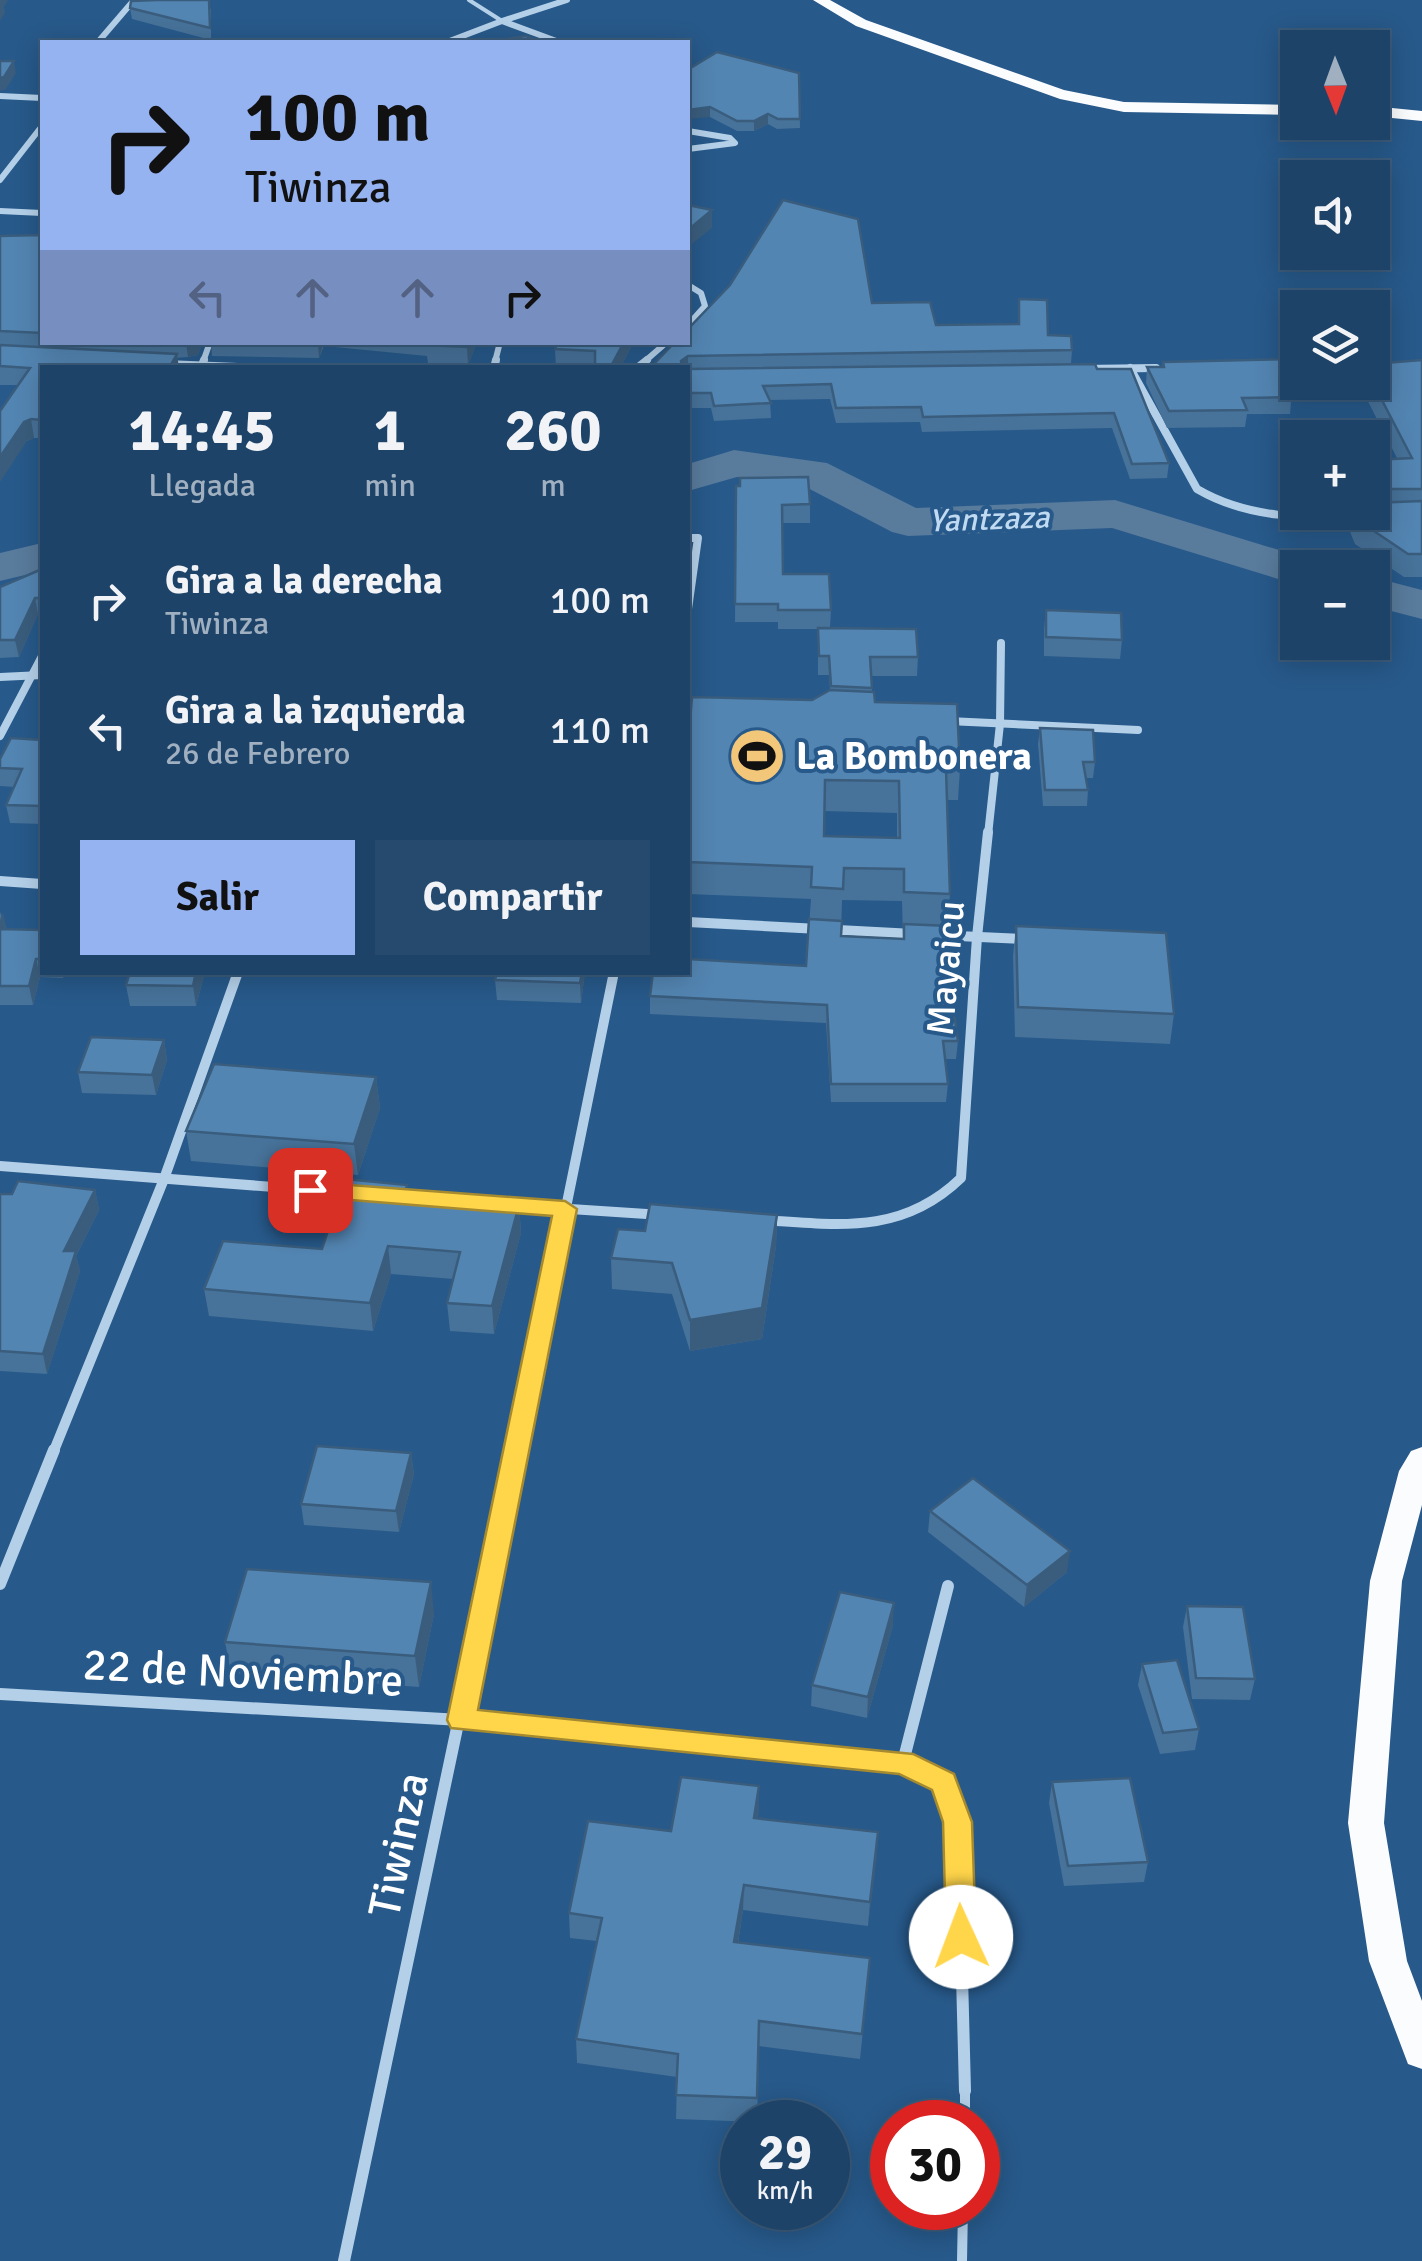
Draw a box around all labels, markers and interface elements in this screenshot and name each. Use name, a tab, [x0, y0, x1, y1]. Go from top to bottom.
north arrow	[1280, 30, 1390, 140]
map controls	[1280, 30, 1390, 660]
text: 100 m	[245, 74, 430, 160]
icon: right	[80, 80, 210, 210]
text: Tiwinza	[245, 160, 392, 215]
button: sound	[1280, 160, 1390, 270]
icon: left	[180, 270, 235, 325]
icon: ahead	[285, 270, 340, 325]
icon: ahead	[390, 270, 445, 325]
icon: right	[495, 270, 550, 325]
button: layers	[1280, 290, 1390, 400]
text: 14:45	[128, 394, 276, 468]
text: 1	[374, 394, 406, 468]
text: 260	[504, 394, 602, 468]
button: +	[1280, 420, 1390, 530]
text: Llegada	[148, 466, 256, 505]
text: min	[364, 466, 416, 505]
text: m	[540, 466, 566, 505]
water label: Yantzaza	[928, 497, 1051, 541]
button: −	[1280, 550, 1390, 660]
text: Gira a la derecha	[165, 557, 442, 604]
icon: right	[80, 573, 135, 628]
text: 100 m	[550, 577, 650, 624]
text: Tiwinza	[165, 604, 269, 643]
text: Gira a la izquierda	[165, 687, 466, 734]
icon: left	[80, 703, 135, 758]
text: 110 m	[550, 707, 650, 754]
sports icon: La Bombonera	[727, 726, 787, 786]
place label: La Bombonera	[796, 733, 1032, 780]
text: 26 de Febrero	[165, 734, 350, 773]
button: Salir	[80, 840, 355, 955]
button: Compartir	[375, 840, 650, 955]
street label: Mayaicu	[917, 899, 975, 1037]
pin	[268, 1148, 353, 1233]
icon: arrive	[283, 1163, 338, 1218]
street label: 22 de Noviembre	[81, 1637, 405, 1709]
street label: Tiwinza	[357, 1768, 441, 1922]
position arrow	[909, 1885, 1013, 1989]
speed limit sign: 30	[870, 2100, 1000, 2230]
text: 29	[758, 2122, 812, 2184]
text: km/h	[757, 2175, 813, 2206]

